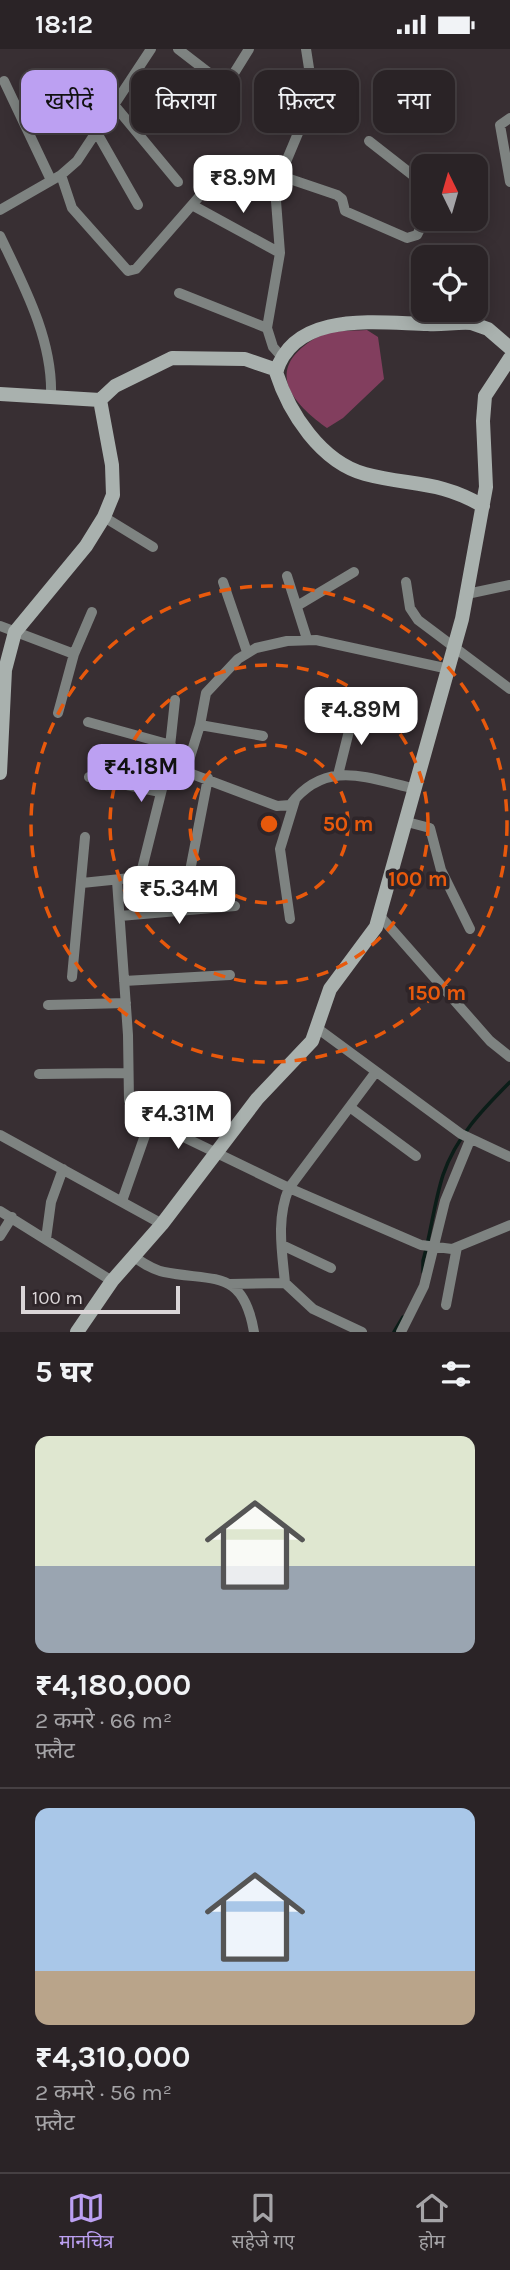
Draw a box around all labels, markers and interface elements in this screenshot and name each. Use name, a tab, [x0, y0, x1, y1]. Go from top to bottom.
text: 18:12	[35, 9, 93, 40]
chip: खरीदें	[21, 70, 117, 133]
chip: किराया	[131, 70, 240, 133]
chip: फ़िल्टर	[254, 70, 359, 133]
chip: नया	[373, 70, 455, 133]
north arrow	[411, 154, 488, 231]
map controls	[411, 154, 488, 322]
pin: ₹8.9M	[194, 155, 292, 215]
text: ₹8.9M	[209, 164, 277, 191]
button: locate	[411, 245, 488, 322]
pin: ₹4.89M	[304, 687, 418, 747]
text: ₹4.89M	[321, 696, 401, 723]
pin: ₹4.18M	[84, 745, 198, 804]
text: ₹4.18M	[104, 753, 178, 780]
centre of rings	[257, 812, 281, 836]
text: 50 m	[323, 812, 373, 836]
pin: ₹5.34M	[122, 867, 236, 926]
text: 100 m	[388, 867, 448, 891]
text: ₹5.34M	[139, 875, 219, 902]
text: 150 m	[408, 981, 466, 1005]
pin: ₹4.31M	[121, 1091, 235, 1151]
text: ₹4.31M	[141, 1100, 215, 1127]
scale bar	[21, 1283, 180, 1315]
text: 100 m	[32, 1287, 83, 1309]
text: 5 घर	[35, 1354, 93, 1390]
icon: filters	[437, 1355, 475, 1393]
icon: home	[192, 1482, 318, 1608]
text: ₹4,180,000	[35, 1667, 191, 1703]
text: 2 कमरे · 66 m²	[35, 1707, 172, 1734]
text: फ़्लैट	[35, 1737, 75, 1764]
icon: home	[192, 1854, 318, 1980]
text: ₹4,310,000	[35, 2039, 190, 2075]
text: 2 कमरे · 56 m²	[35, 2079, 172, 2106]
text: फ़्लैट	[35, 2109, 75, 2136]
tab: मानचित्र	[59, 2189, 113, 2256]
tab: सहेजे गए	[232, 2189, 295, 2256]
tab: होम	[413, 2189, 451, 2256]

